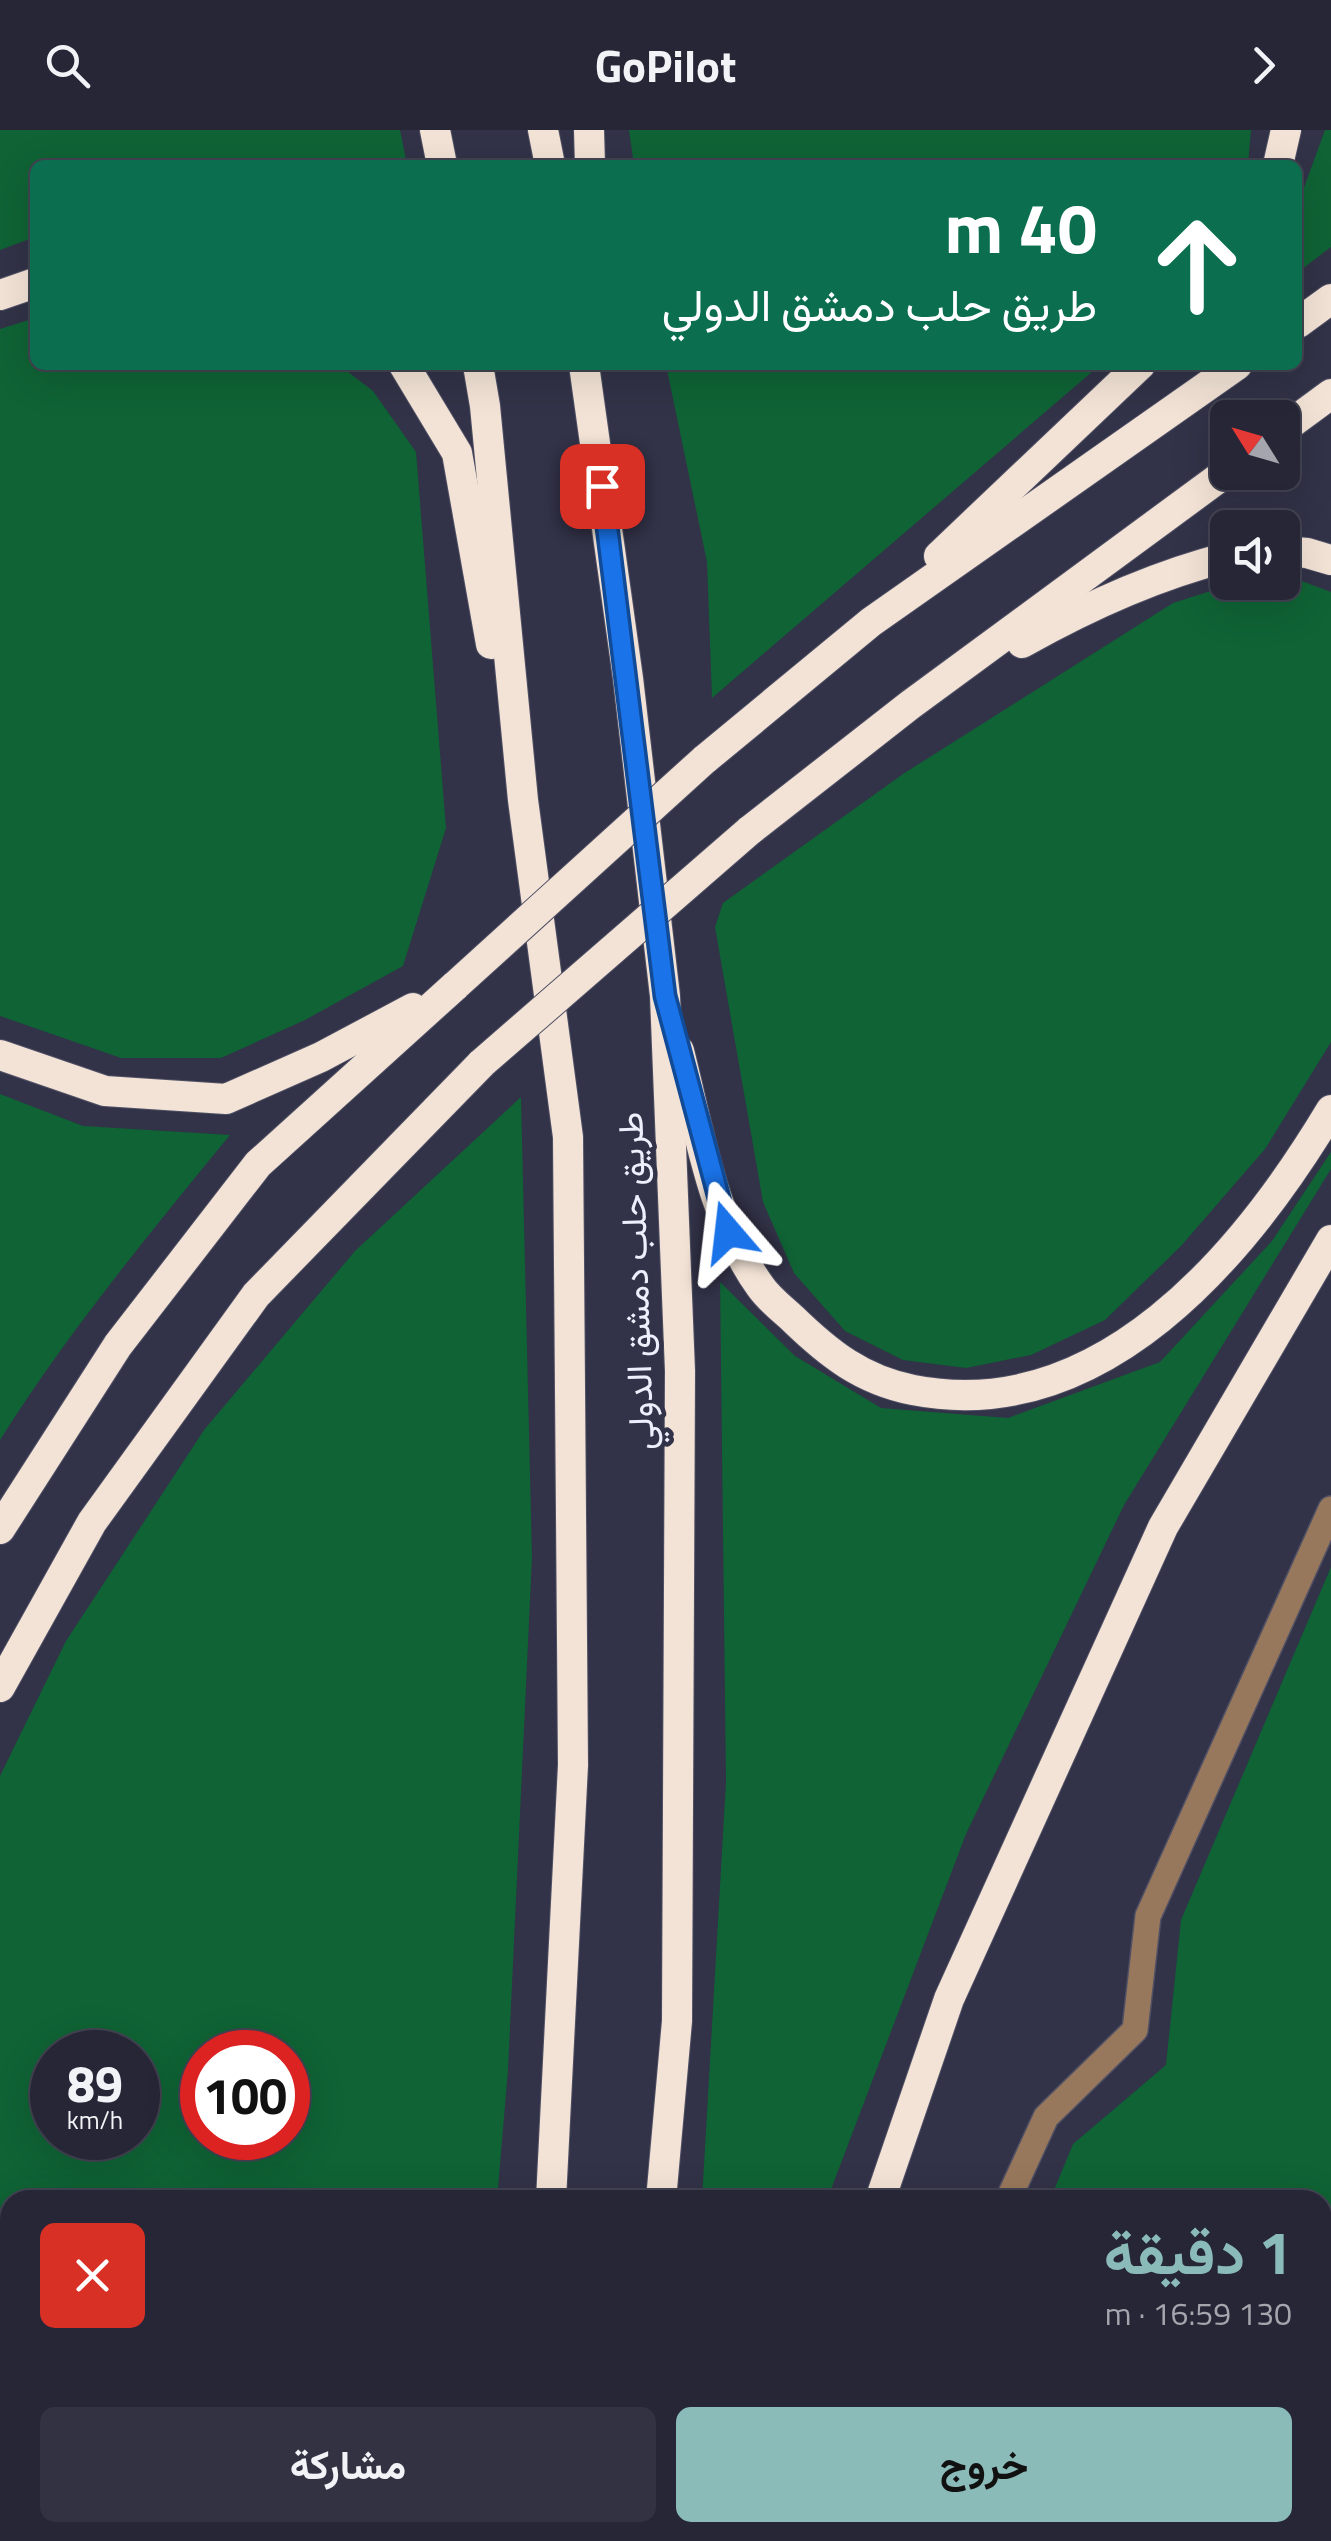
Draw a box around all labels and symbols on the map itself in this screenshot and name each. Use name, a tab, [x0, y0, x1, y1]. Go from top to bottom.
north arrow	[1210, 400, 1300, 490]
pin	[560, 444, 645, 529]
street label: طريق حلب دمشق الدولي	[602, 1111, 671, 1451]
position arrow	[676, 1180, 780, 1284]
speed limit sign: 100	[180, 2030, 310, 2160]

